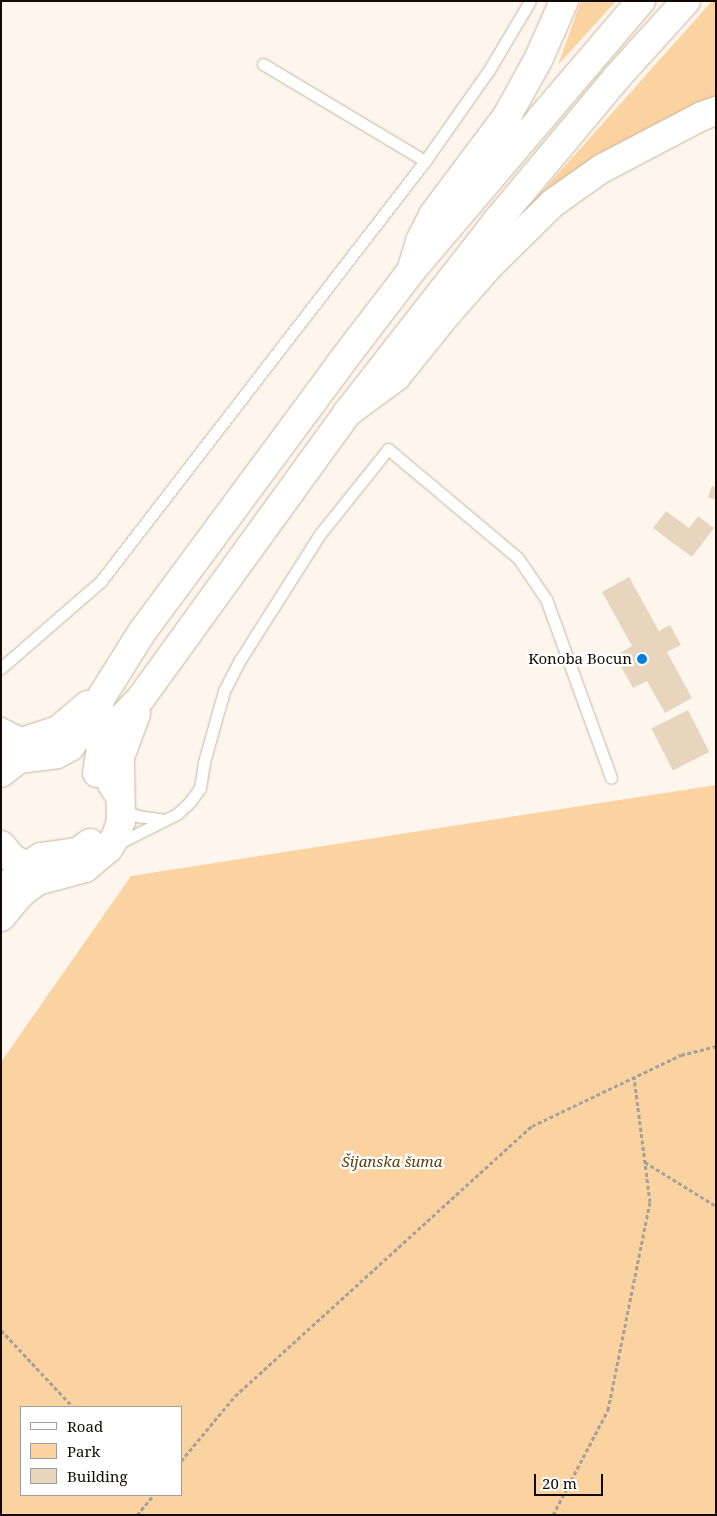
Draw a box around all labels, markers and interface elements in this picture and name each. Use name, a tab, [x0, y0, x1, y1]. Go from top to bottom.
place label: Konoba Bocun	[528, 650, 632, 668]
marker: Konoba Bocun	[636, 653, 648, 665]
park label: Šijanska šuma	[342, 1153, 442, 1171]
legend	[20, 1406, 182, 1496]
text: Road	[67, 1416, 103, 1436]
text: Park	[67, 1441, 100, 1461]
scale bar	[537, 1464, 606, 1496]
text: Building	[67, 1466, 128, 1486]
text: 20 m	[542, 1473, 577, 1493]

